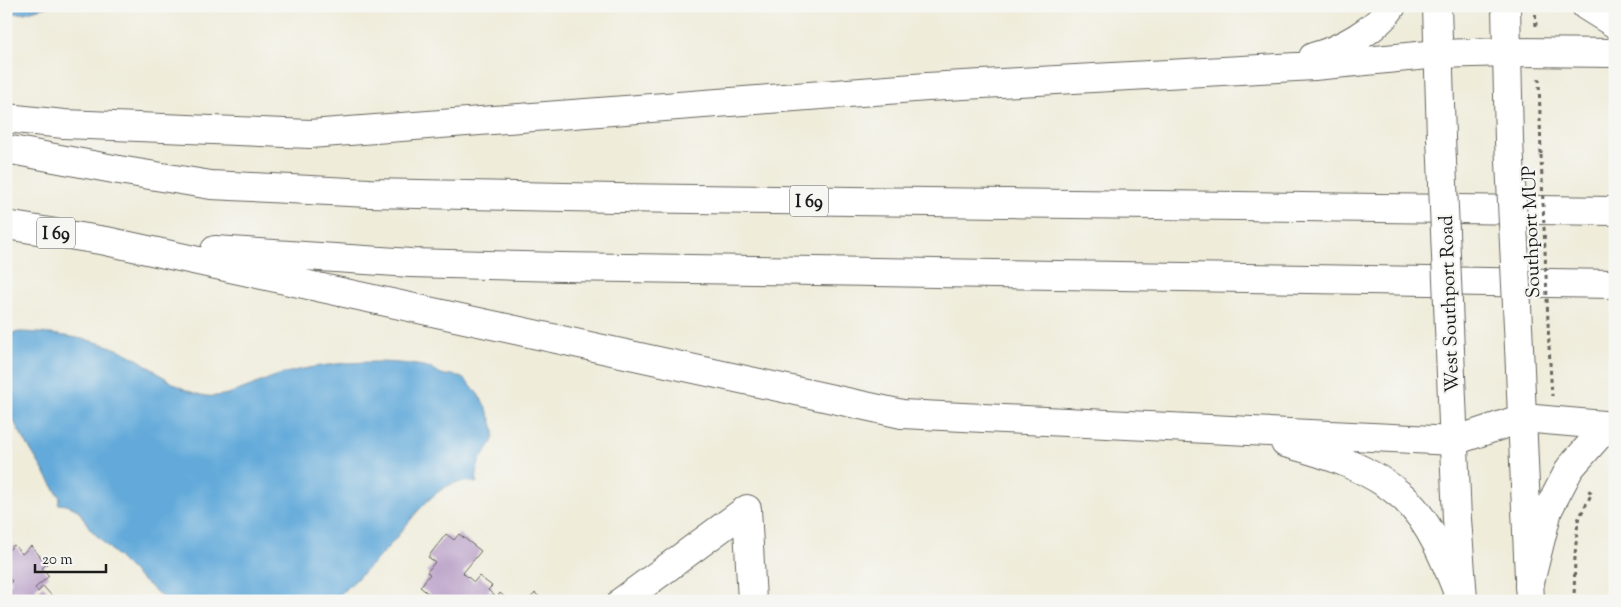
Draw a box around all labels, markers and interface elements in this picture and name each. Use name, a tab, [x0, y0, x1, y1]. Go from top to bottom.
street label: Southport MUP	[1517, 165, 1548, 299]
road number: I 69	[790, 186, 828, 217]
street label: West Southport Road	[1434, 214, 1467, 393]
road number: I 69	[37, 218, 75, 248]
scale bar	[35, 542, 106, 574]
text: 20 m	[42, 550, 73, 571]

